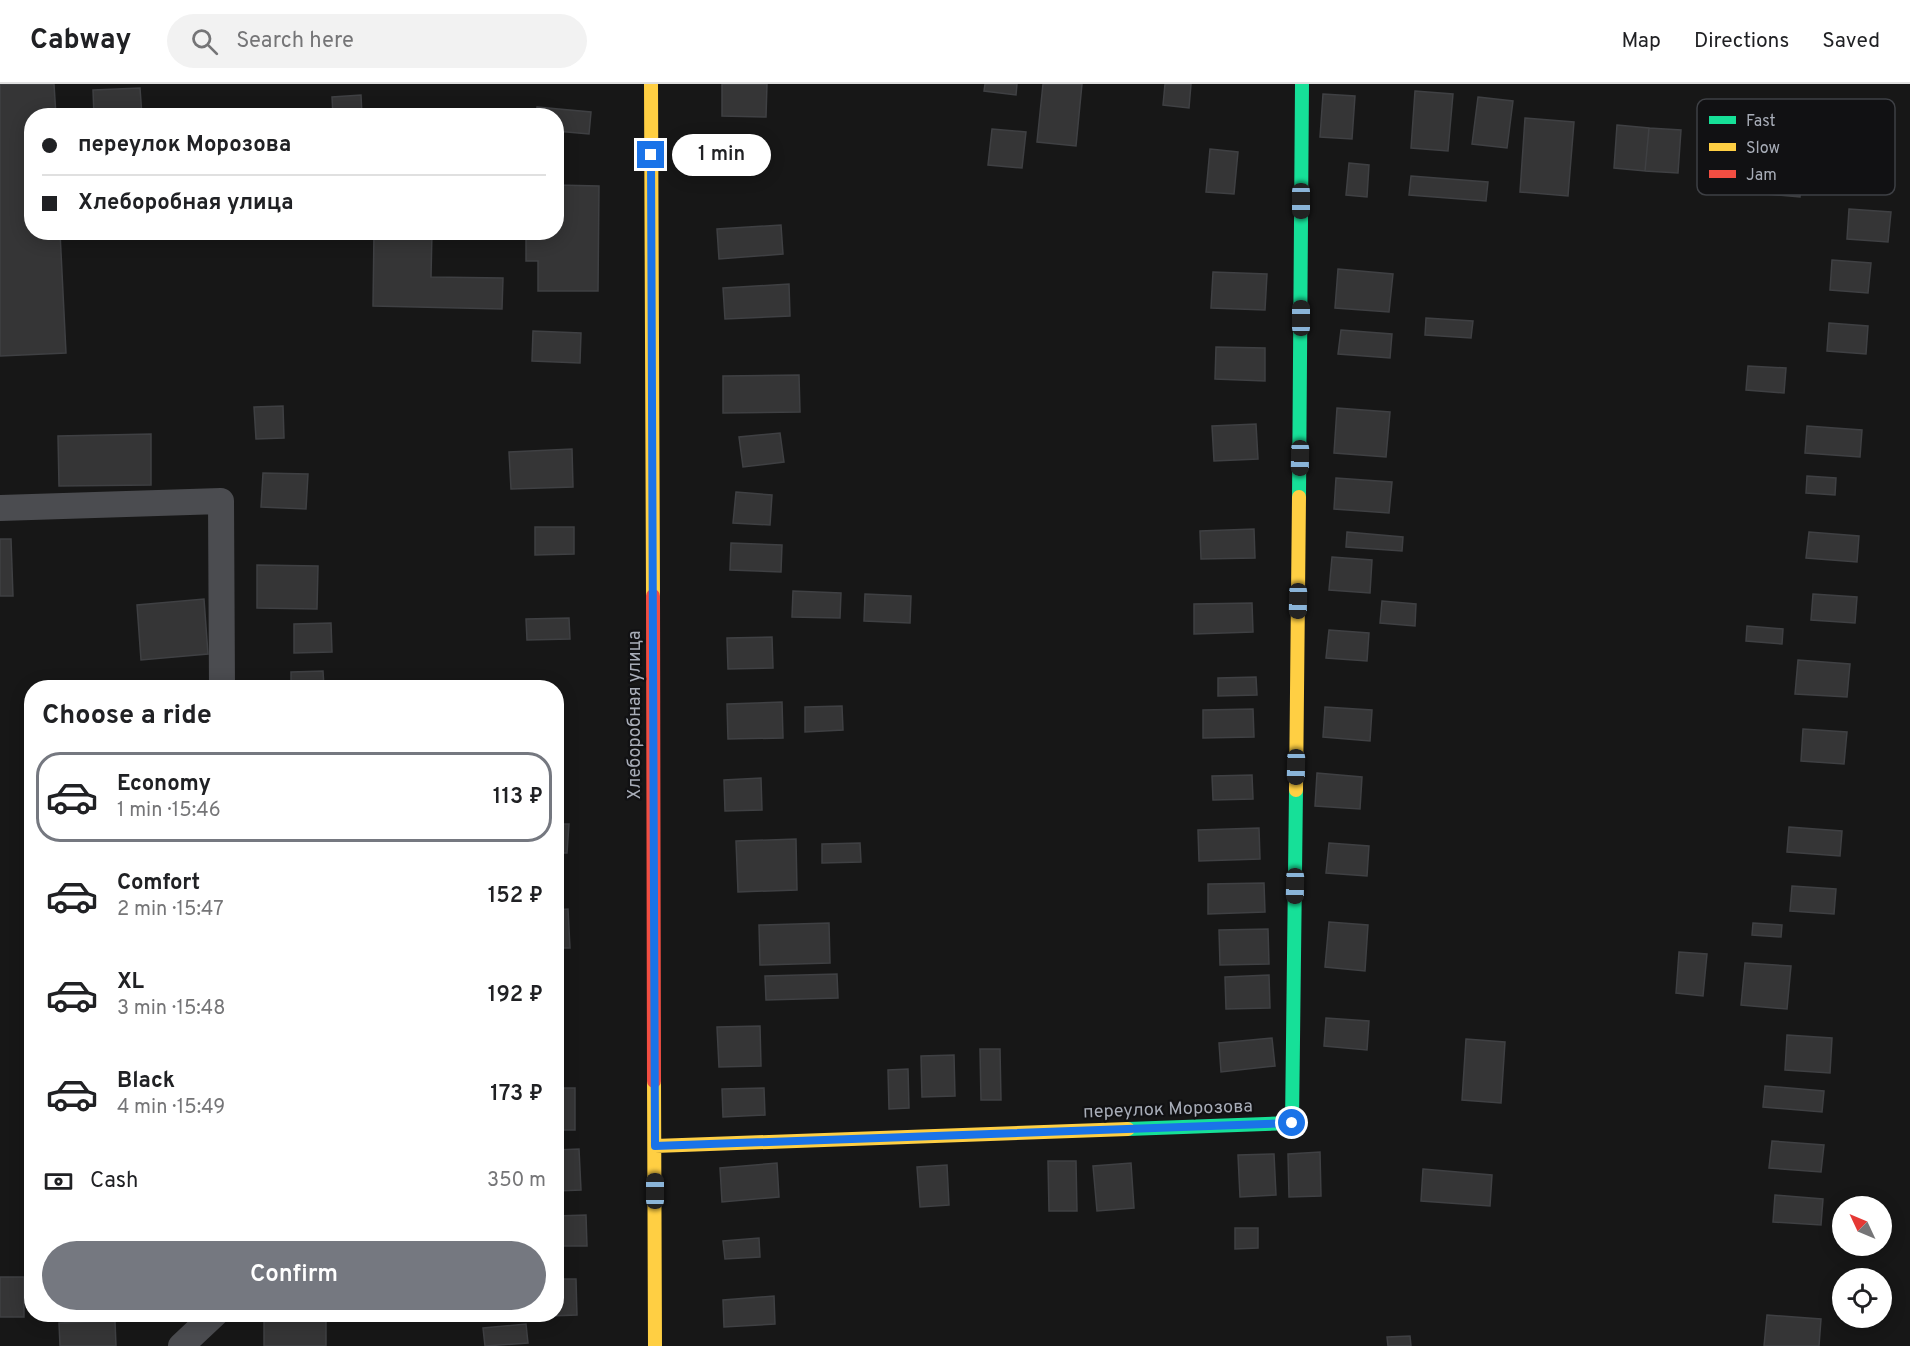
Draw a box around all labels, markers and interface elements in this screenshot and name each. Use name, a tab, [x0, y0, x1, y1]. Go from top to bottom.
search box	[167, 14, 587, 68]
text: Cabway	[30, 23, 131, 59]
icon: search	[188, 25, 221, 58]
text: Search here	[236, 28, 354, 55]
text: Map	[1621, 28, 1661, 55]
text: Directions	[1694, 28, 1789, 55]
text: Saved	[1822, 28, 1880, 55]
legend	[1697, 99, 1895, 195]
text: Fast	[1746, 112, 1776, 132]
text: переулок Морозова	[78, 132, 291, 159]
callout: 1 min	[672, 134, 771, 176]
text: Slow	[1746, 139, 1780, 159]
route end	[637, 141, 664, 168]
text: 1 min	[698, 142, 745, 168]
text: Jam	[1746, 166, 1777, 186]
car	[1292, 183, 1310, 219]
text: Хлеборобная улица	[78, 190, 294, 217]
car	[1292, 300, 1310, 336]
car	[1291, 440, 1309, 476]
car	[1289, 583, 1307, 619]
street label: Хлеборобная улица	[624, 630, 647, 800]
text: Choose a ride	[42, 699, 212, 733]
car	[1287, 749, 1305, 785]
icon: car	[45, 770, 99, 824]
text: Economy	[117, 771, 211, 798]
text: 113 ₽	[493, 784, 543, 811]
text: 1 min · 15:46	[117, 798, 221, 824]
car	[1286, 868, 1304, 904]
icon: car	[45, 869, 99, 923]
text: Comfort	[117, 870, 200, 897]
text: 152 ₽	[488, 883, 543, 910]
text: 2 min · 15:47	[117, 897, 224, 923]
icon: car	[45, 968, 99, 1022]
text: XL	[117, 969, 144, 996]
text: 192 ₽	[488, 982, 543, 1009]
text: 3 min · 15:48	[117, 996, 225, 1022]
icon: car	[45, 1067, 99, 1121]
text: Black	[117, 1068, 175, 1095]
text: 173 ₽	[490, 1081, 543, 1108]
text: 4 min · 15:49	[117, 1095, 225, 1121]
street label: переулок Морозова	[1083, 1096, 1253, 1124]
route start	[1278, 1109, 1305, 1136]
icon: cash	[42, 1165, 75, 1198]
text: Cash	[90, 1168, 139, 1195]
text: 350 m	[487, 1168, 546, 1194]
car	[646, 1173, 664, 1209]
north arrow	[1832, 1196, 1892, 1256]
map controls	[1832, 1196, 1892, 1328]
button: Confirm	[42, 1241, 546, 1310]
button: locate	[1832, 1268, 1892, 1328]

